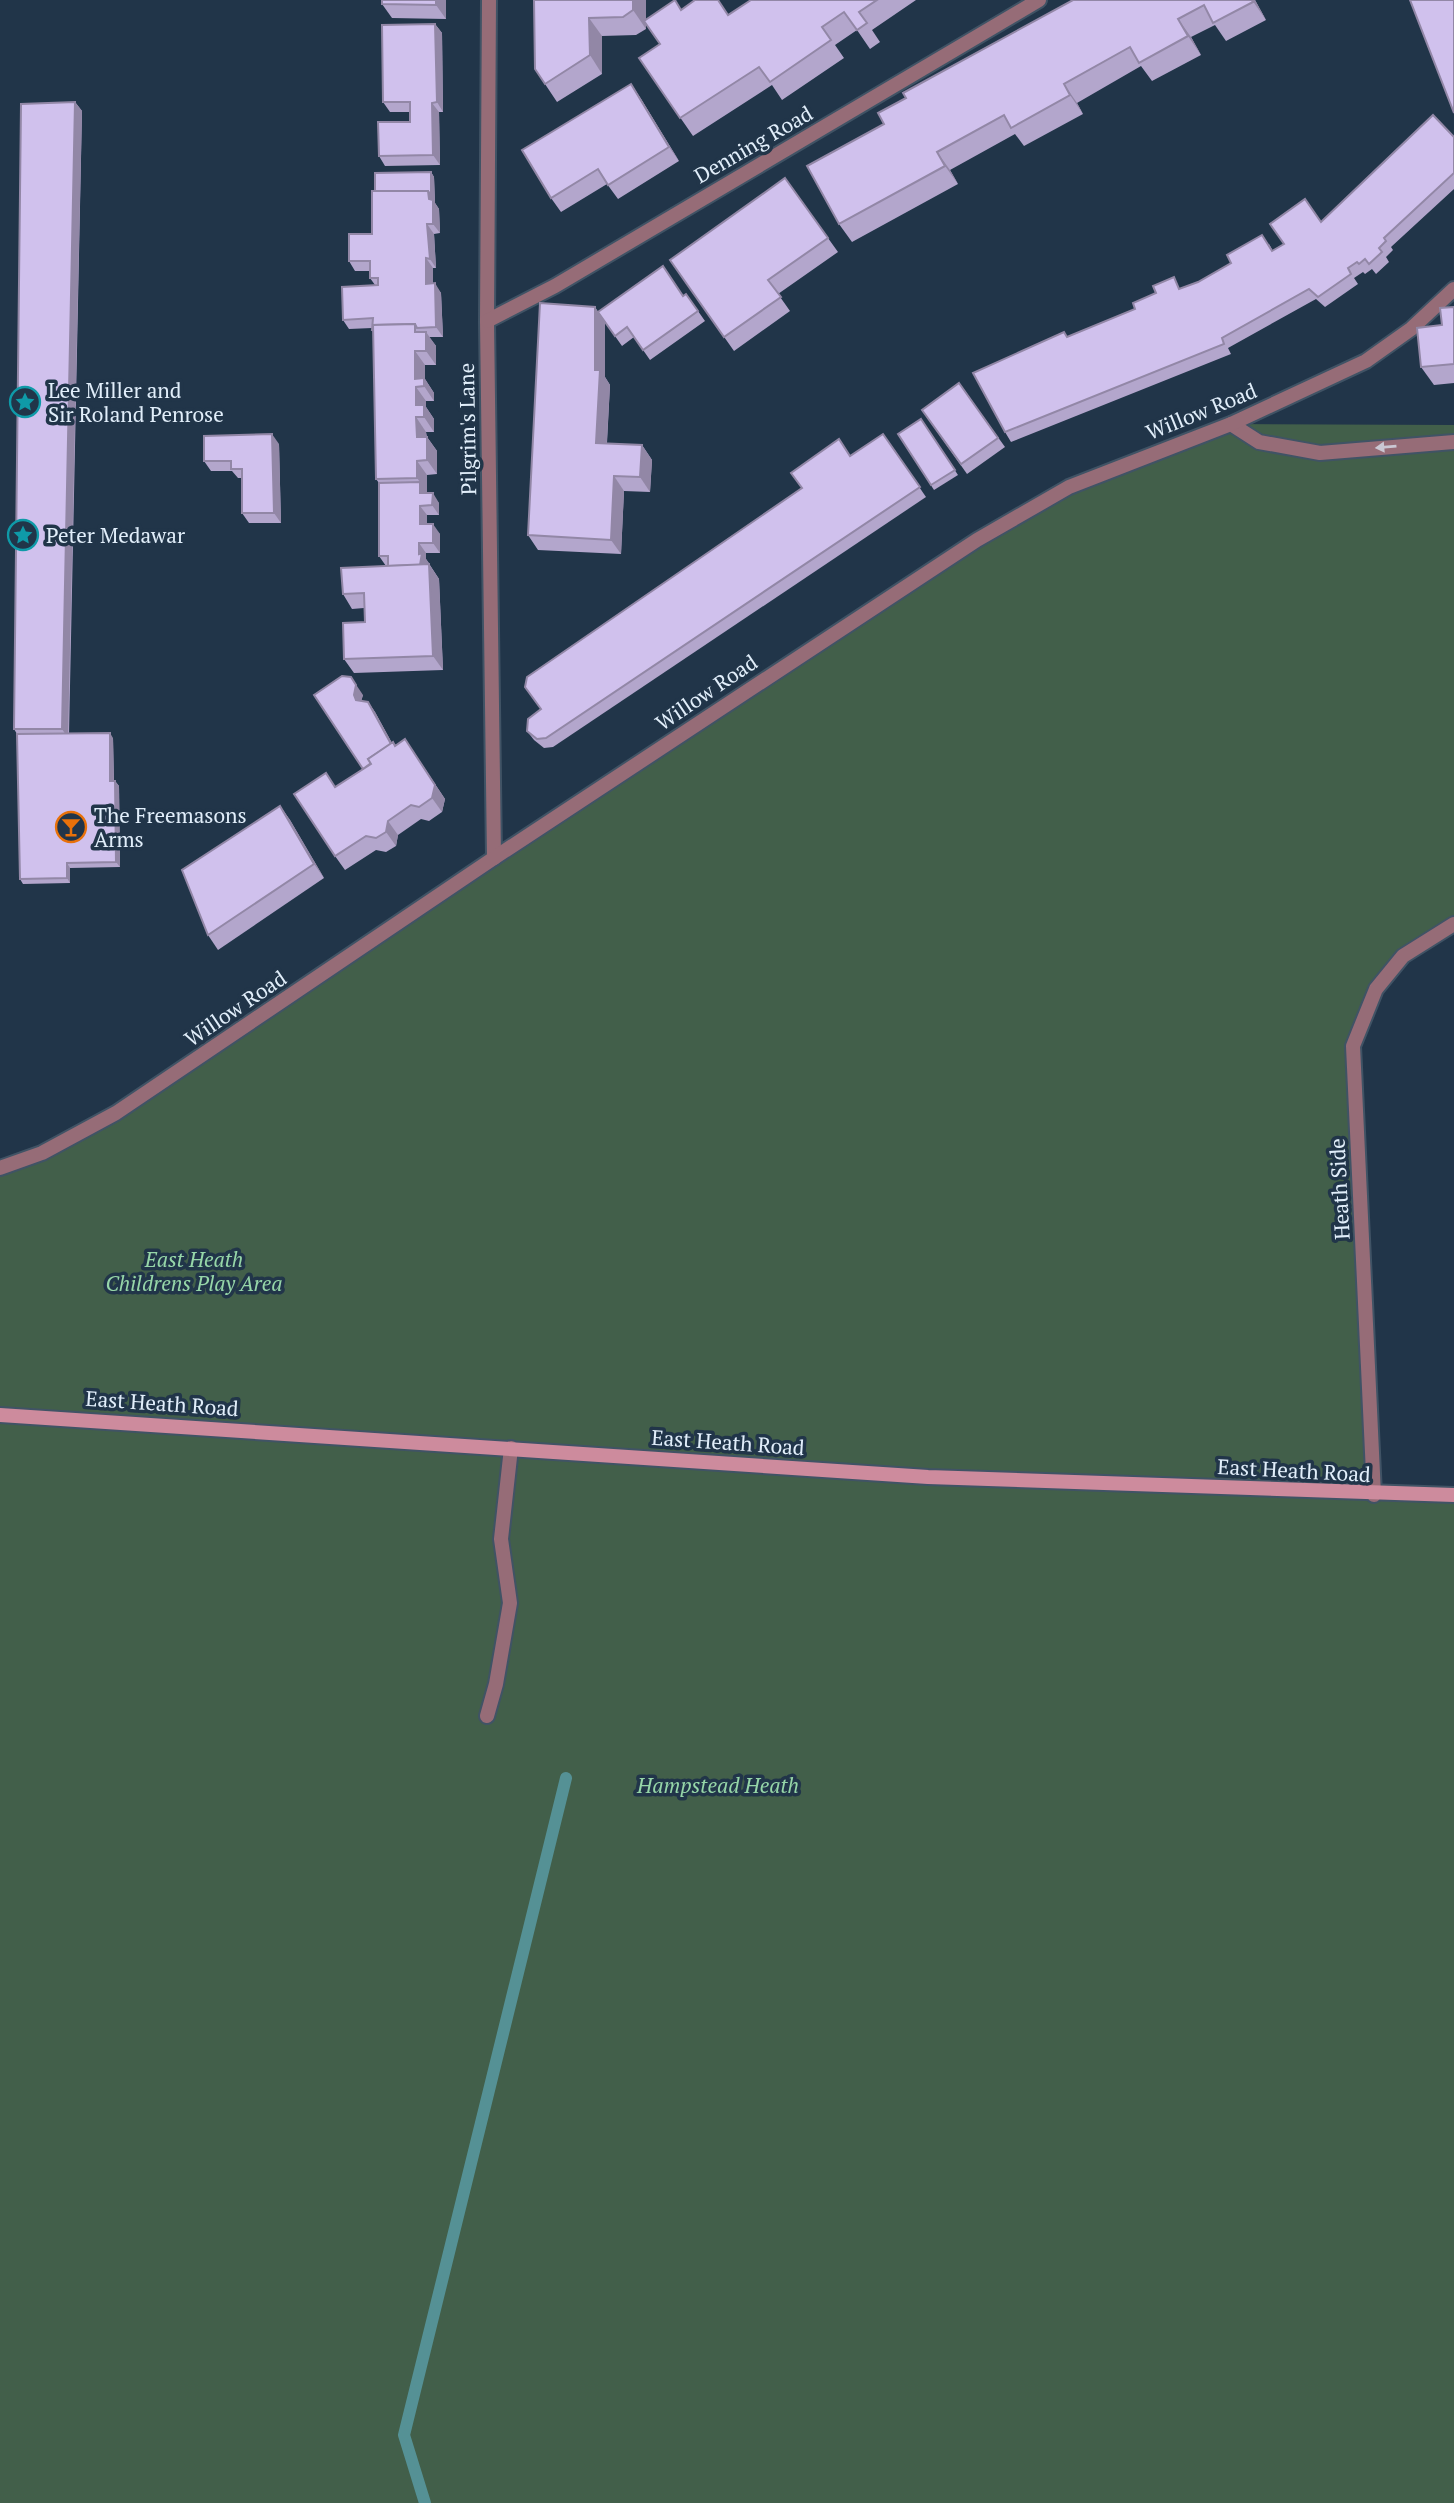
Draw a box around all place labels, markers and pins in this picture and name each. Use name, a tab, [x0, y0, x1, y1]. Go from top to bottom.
place label: Lee Miller and Sir Roland Penrose	[48, 376, 224, 428]
place icon: Lee Miller and Sir Roland Penrose	[8, 385, 42, 419]
place icon: Peter Medawar	[6, 518, 40, 552]
place label: Peter Medawar	[46, 521, 185, 549]
place label: The Freemasons Arms	[94, 801, 247, 853]
bar icon: The Freemasons Arms	[54, 810, 88, 844]

